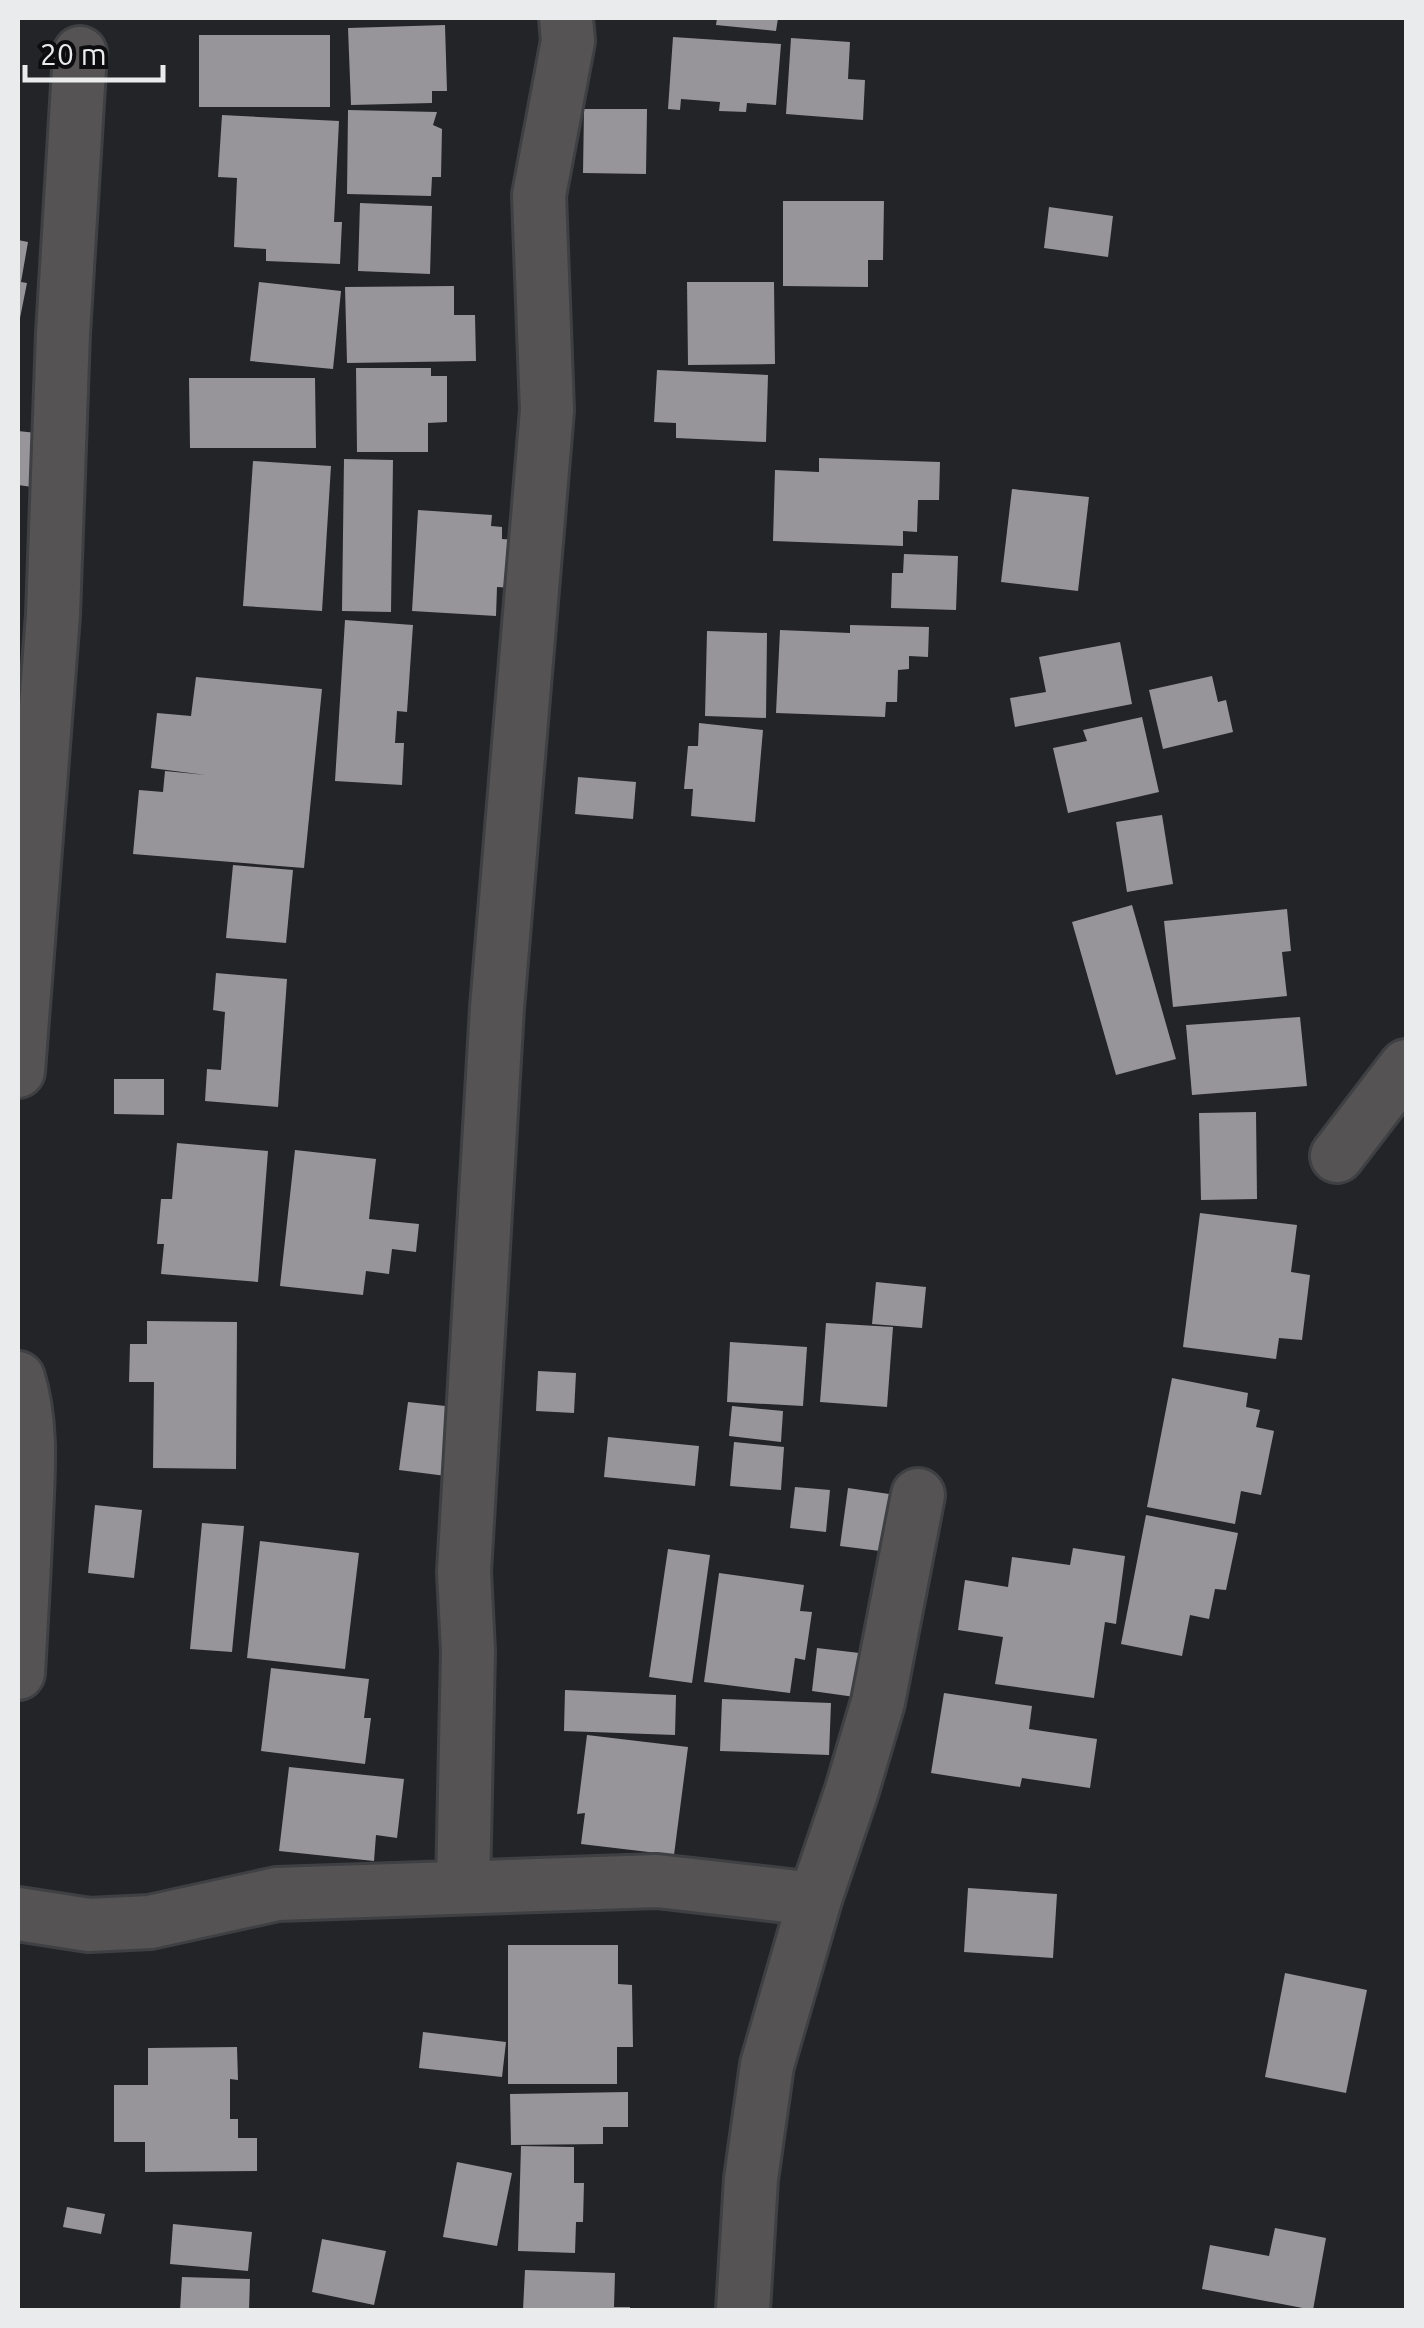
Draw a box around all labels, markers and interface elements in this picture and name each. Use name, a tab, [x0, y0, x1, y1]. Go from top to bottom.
scale bar	[25, 20, 162, 82]
text: 20 m	[40, 37, 107, 71]

